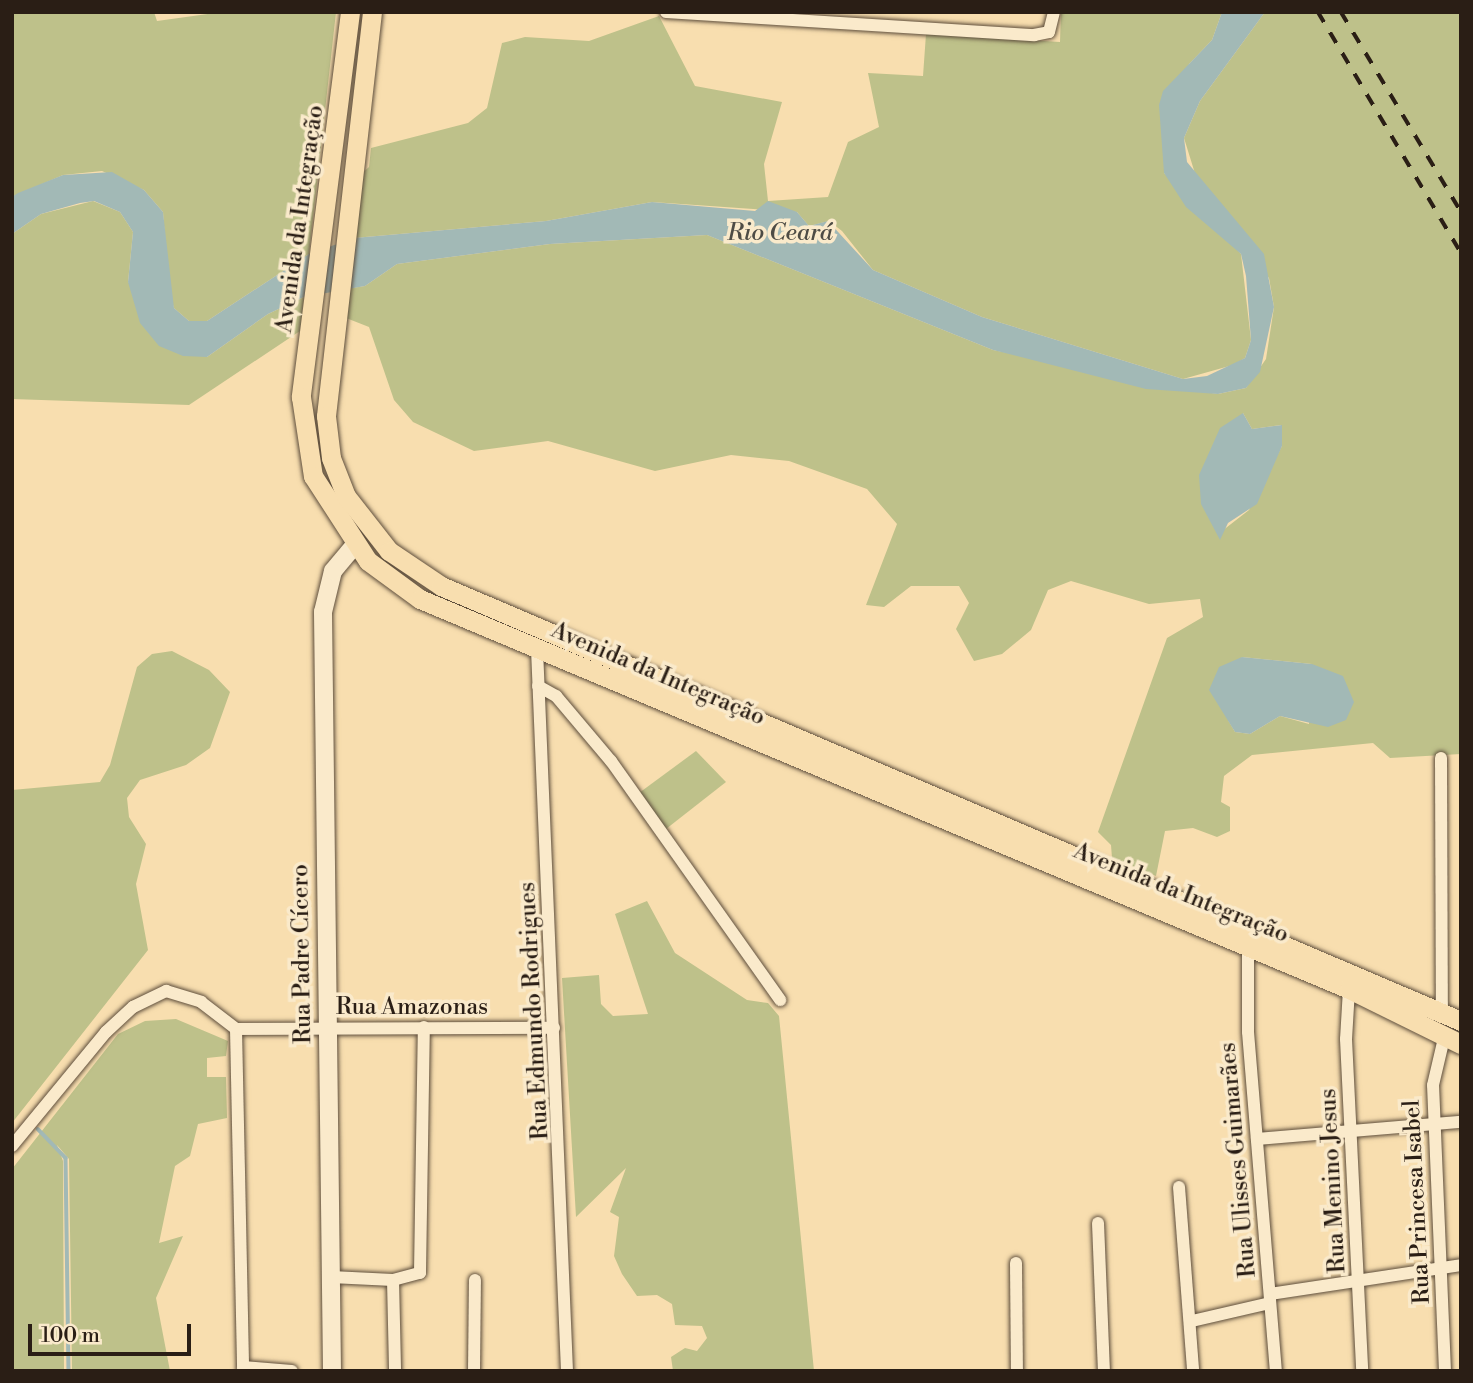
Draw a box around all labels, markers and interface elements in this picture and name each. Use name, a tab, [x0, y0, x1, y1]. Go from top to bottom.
street label: Avenida da Integração	[270, 103, 330, 335]
water label: Rio Ceará	[727, 220, 833, 248]
street label: Avenida da Integração	[547, 616, 769, 732]
street label: Avenida da Integração	[1069, 837, 1293, 949]
street label: Rua Padre Cícero	[287, 864, 317, 1044]
street label: Rua Edmundo Rodrigues	[513, 881, 555, 1141]
street label: Rua Amazonas	[336, 993, 488, 1021]
street label: Rua Ulisses Guimarães	[1214, 1041, 1262, 1279]
street label: Rua Menino Jesus	[1314, 1088, 1352, 1274]
street label: Rua Princesa Isabel	[1398, 1099, 1436, 1305]
scale bar	[32, 1310, 194, 1354]
text: 100 m	[41, 1323, 100, 1349]

